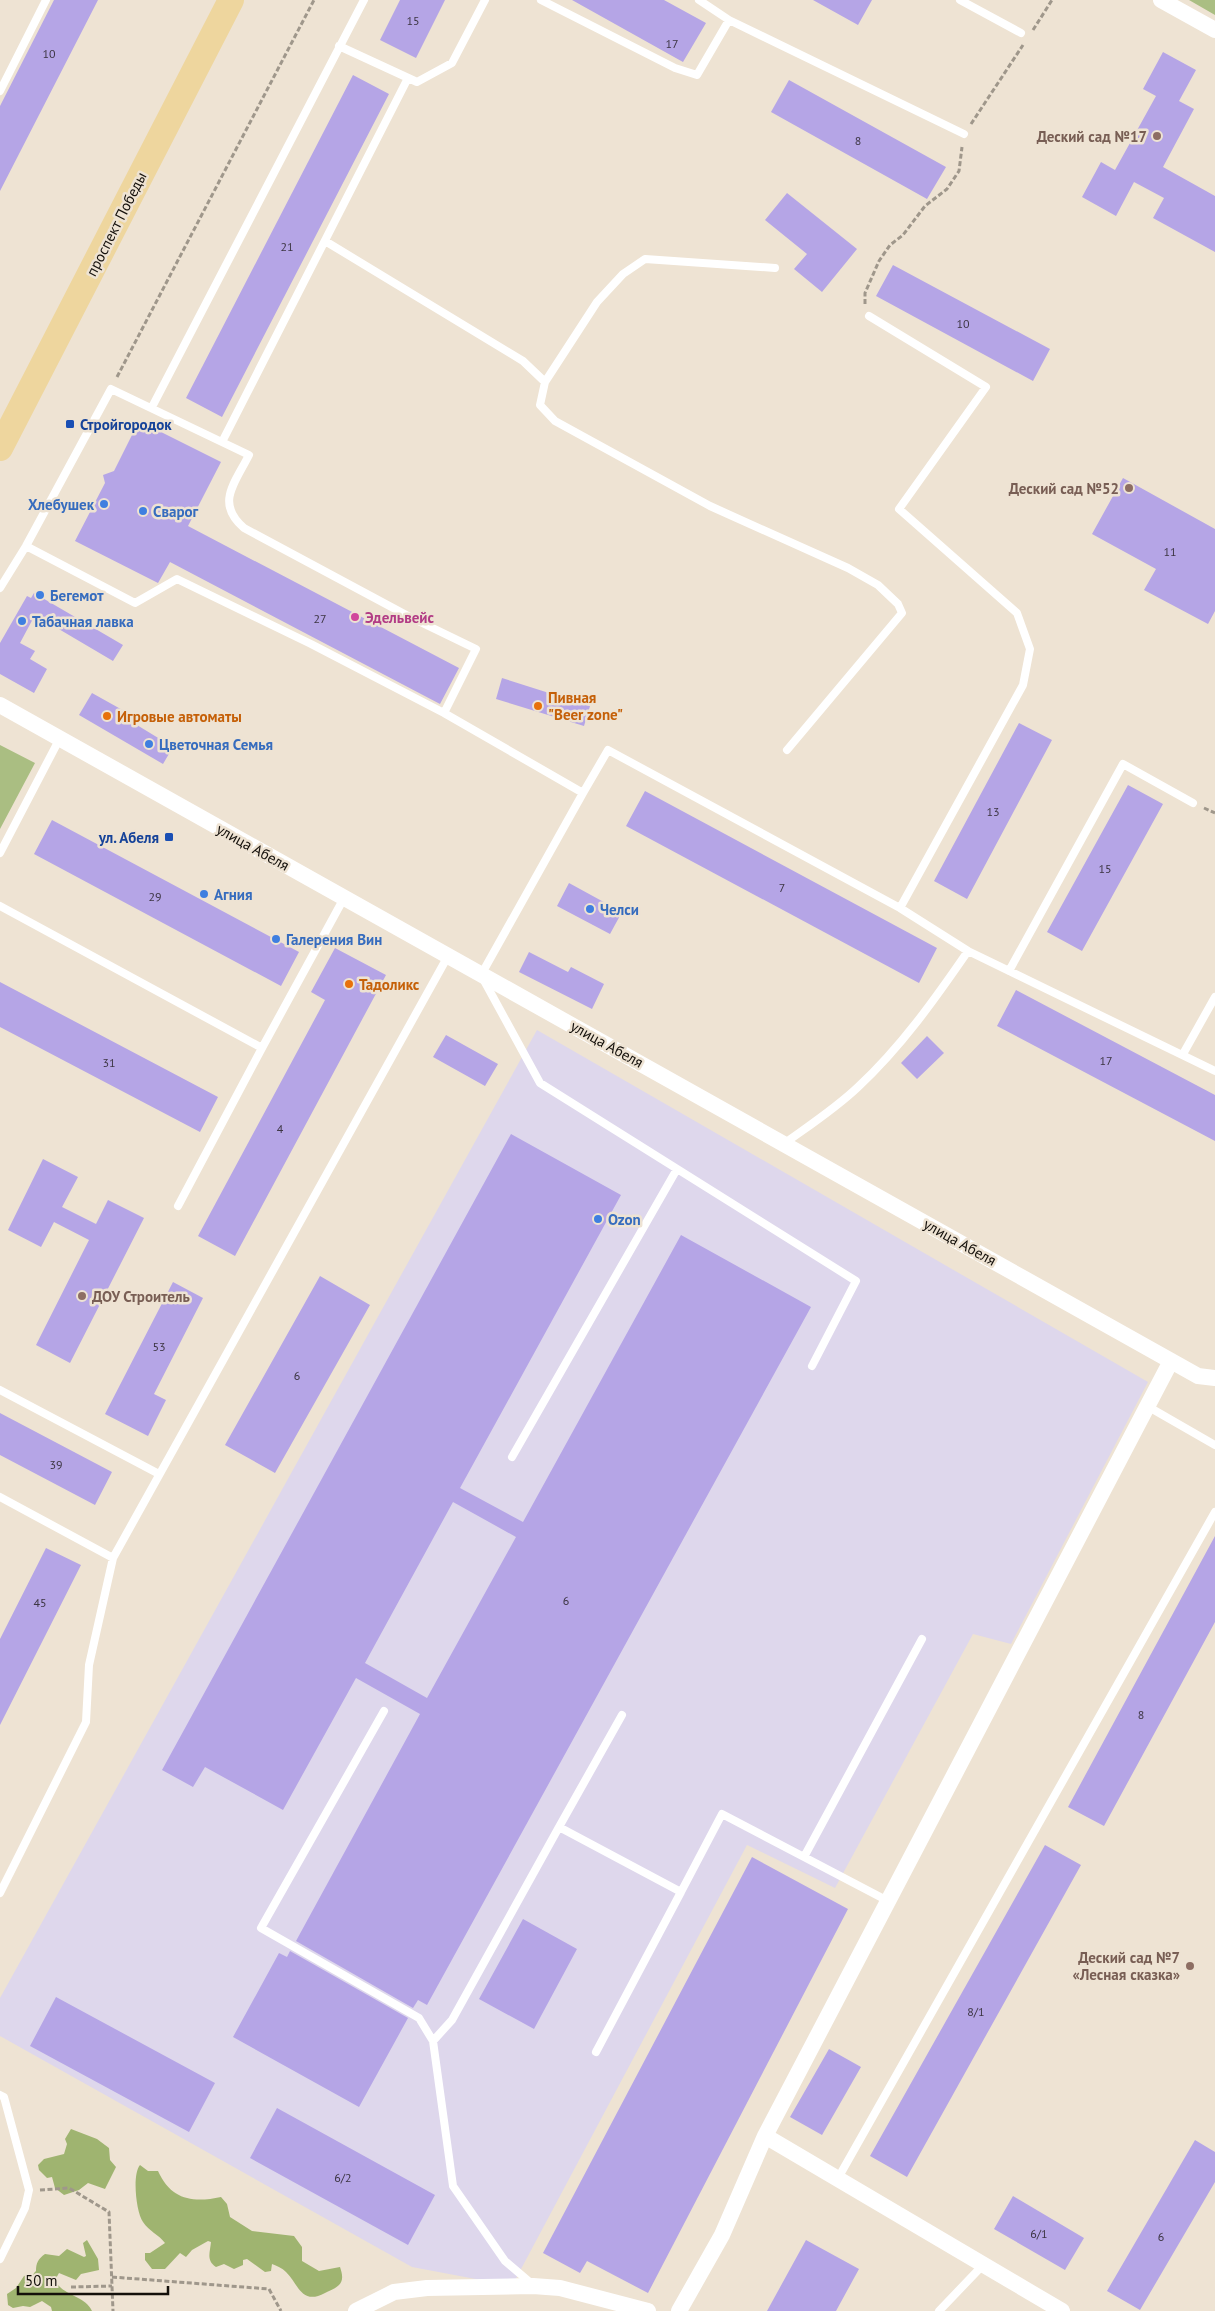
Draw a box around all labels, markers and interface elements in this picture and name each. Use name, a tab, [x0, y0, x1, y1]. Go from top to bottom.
house number: 15	[406, 13, 420, 28]
house number: 17	[665, 36, 679, 51]
house number: 10	[42, 46, 56, 61]
place label: Деский сад №17	[1037, 127, 1147, 146]
marker: Деский сад №17	[1151, 130, 1163, 142]
house number: 8	[855, 133, 861, 148]
street label: проспект Победы	[82, 169, 150, 279]
house number: 21	[280, 239, 294, 254]
house number: 10	[956, 316, 970, 331]
place label: Стройгородок	[80, 415, 172, 434]
marker: Стройгородок	[64, 418, 76, 430]
place label: Деский сад №52	[1009, 479, 1119, 498]
marker: Деский сад №52	[1123, 482, 1135, 494]
place label: Хлебушек	[28, 495, 95, 514]
marker: Хлебушек	[98, 498, 110, 510]
place label: Сварог	[153, 502, 199, 521]
marker: Сварог	[137, 505, 149, 517]
house number: 11	[1163, 544, 1177, 559]
place label: Бегемот	[50, 586, 104, 605]
marker: Бегемот	[34, 589, 46, 601]
place label: Эдельвейс	[365, 608, 435, 627]
house number: 27	[313, 611, 327, 626]
marker: Эдельвейс	[349, 611, 361, 623]
place label: Табачная лавка	[32, 612, 134, 631]
marker: Табачная лавка	[16, 615, 28, 627]
place label: Пивная "Beer zone"	[548, 688, 623, 724]
marker: Пивная "Beer zone"	[532, 700, 544, 712]
place label: Игровые автоматы	[117, 707, 242, 726]
marker: Игровые автоматы	[101, 710, 113, 722]
place label: Цветочная Семья	[159, 735, 273, 754]
marker: Цветочная Семья	[143, 738, 155, 750]
house number: 13	[986, 804, 1000, 819]
street label: улица Абеля	[213, 819, 293, 875]
place label: ул. Абеля	[98, 828, 159, 847]
marker: ул. Абеля	[163, 831, 175, 843]
house number: 15	[1098, 861, 1112, 876]
house number: 7	[779, 880, 785, 895]
place label: Агния	[214, 885, 253, 904]
marker: Агния	[198, 888, 210, 900]
house number: 29	[148, 889, 162, 904]
place label: Челси	[600, 900, 639, 919]
marker: Челси	[584, 903, 596, 915]
place label: Галерения Вин	[286, 930, 382, 949]
marker: Галерения Вин	[270, 933, 282, 945]
place label: Тадоликс	[359, 975, 420, 994]
marker: Тадоликс	[343, 978, 355, 990]
street label: улица Абеля	[567, 1016, 647, 1072]
house number: 17	[1099, 1053, 1113, 1068]
house number: 31	[102, 1055, 116, 1070]
house number: 4	[277, 1121, 284, 1136]
place label: Ozon	[608, 1210, 641, 1229]
marker: Ozon	[592, 1213, 604, 1225]
street label: улица Абеля	[920, 1214, 1000, 1270]
place label: ДОУ Строитель	[92, 1287, 190, 1306]
marker: ДОУ Строитель	[76, 1290, 88, 1302]
house number: 53	[152, 1339, 166, 1354]
house number: 6	[294, 1368, 300, 1383]
house number: 39	[49, 1457, 63, 1472]
house number: 6	[563, 1593, 569, 1608]
house number: 45	[33, 1595, 47, 1610]
house number: 8	[1138, 1707, 1144, 1722]
place label: Деский сад №7 «Лесная сказка»	[1073, 1948, 1180, 1984]
marker: Деский сад №7 «Лесная сказка»	[1184, 1960, 1196, 1972]
house number: 8/1	[967, 2004, 985, 2019]
house number: 6/2	[334, 2170, 352, 2185]
house number: 6/1	[1030, 2226, 1048, 2241]
house number: 6	[1158, 2229, 1164, 2244]
scale bar	[18, 2264, 168, 2296]
text: 50 m	[25, 2271, 58, 2290]

